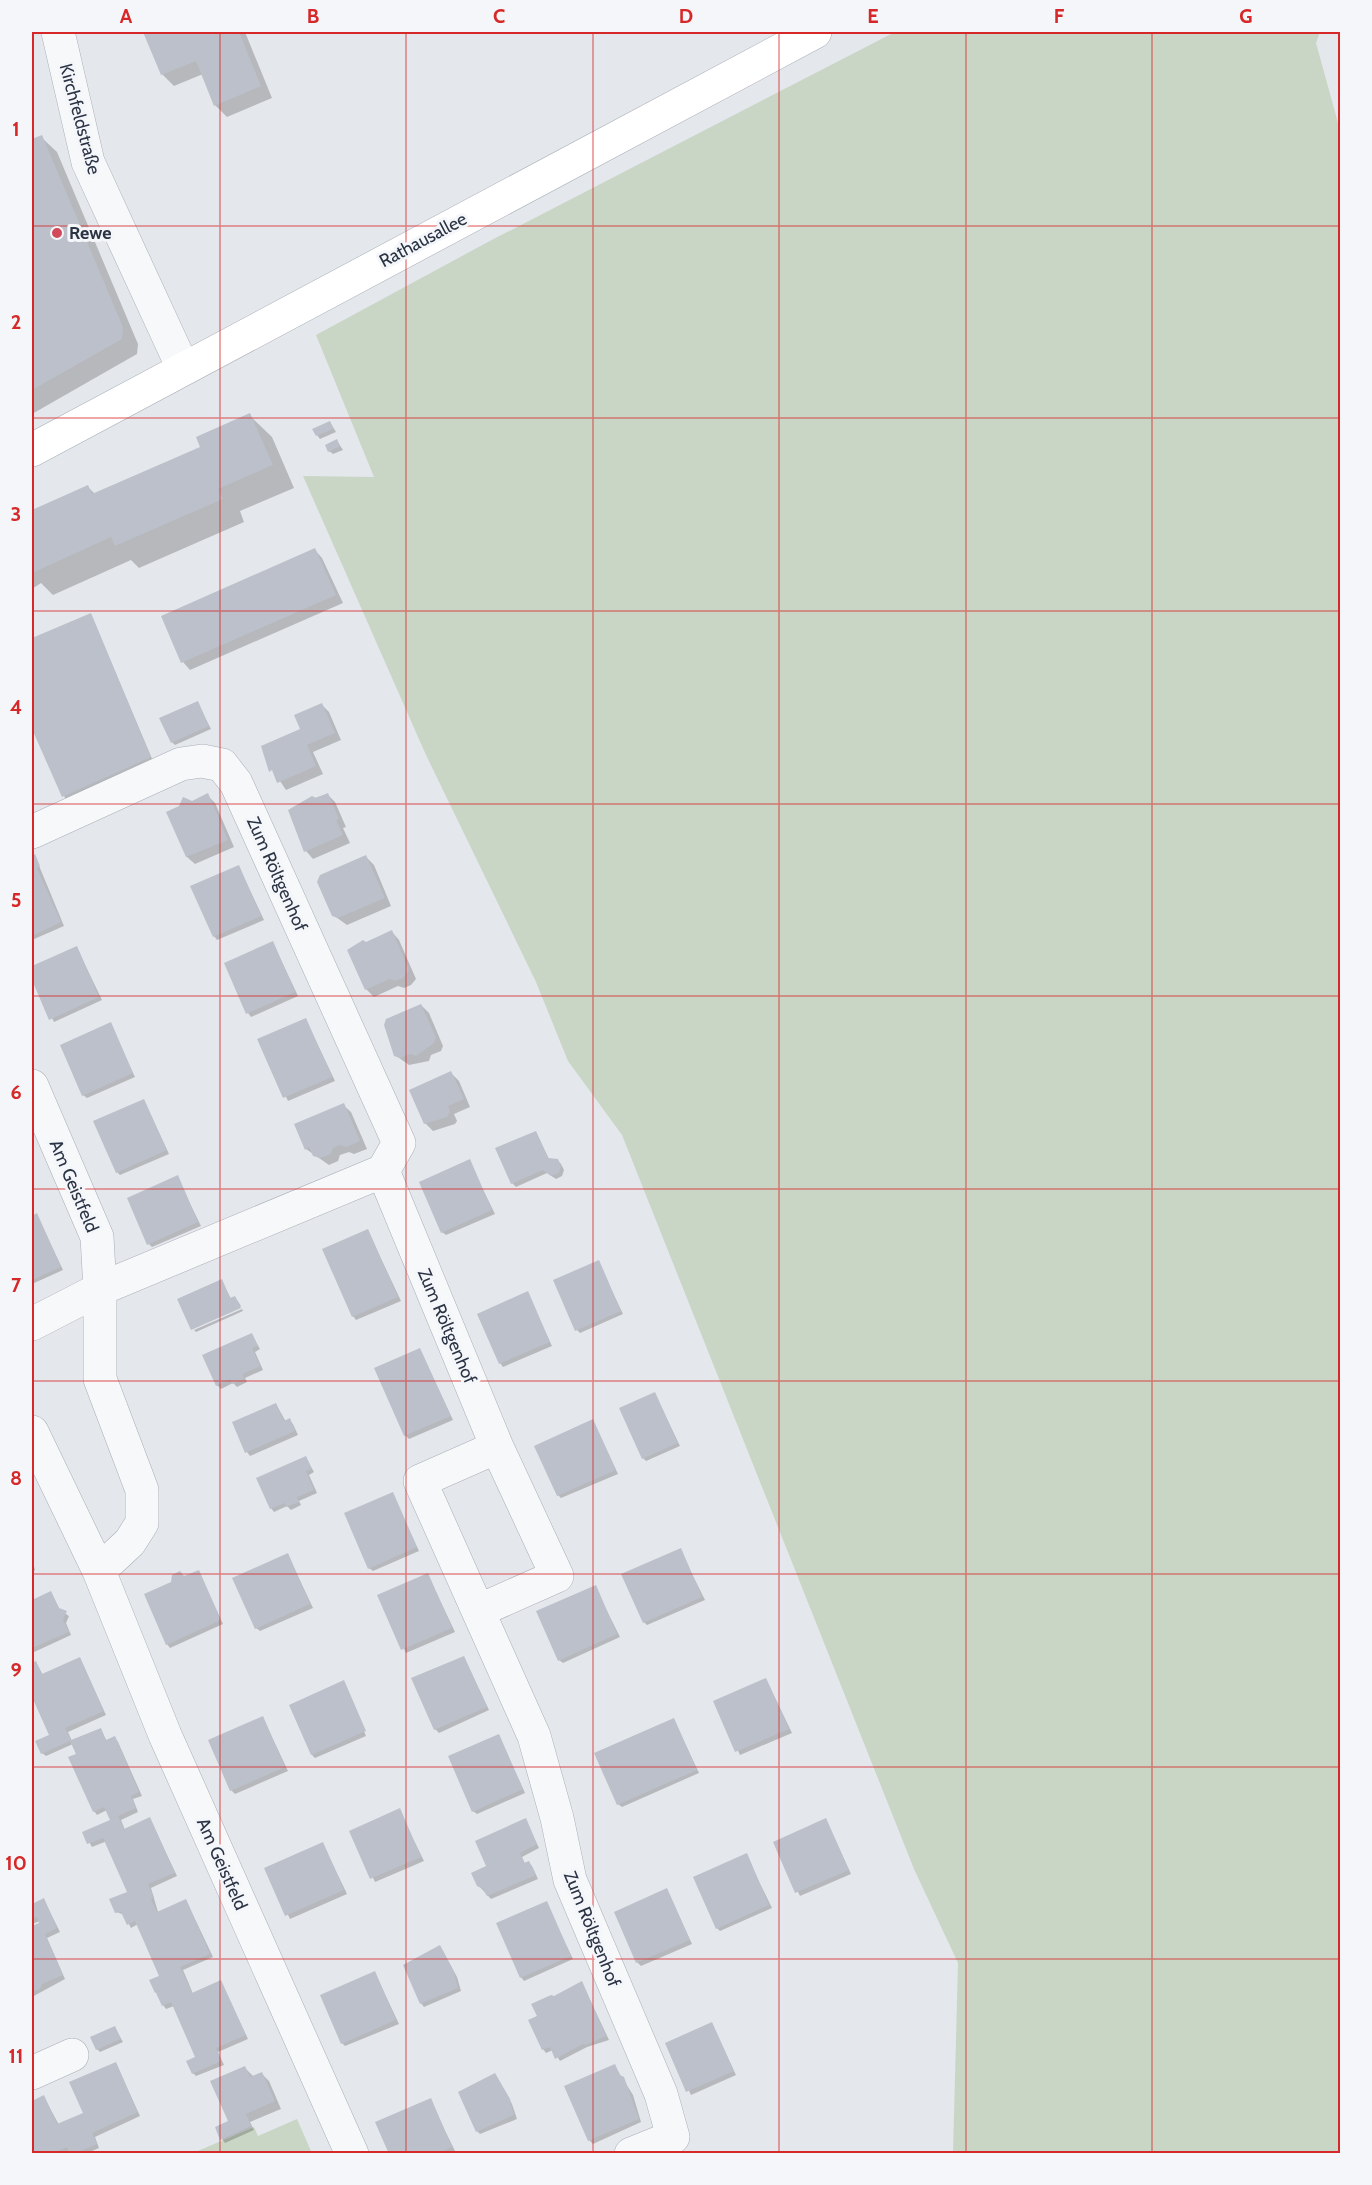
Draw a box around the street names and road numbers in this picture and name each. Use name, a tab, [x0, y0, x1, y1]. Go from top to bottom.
street label: Kirchfeldstraße	[55, 61, 105, 177]
street label: Rathausallee	[375, 208, 471, 272]
street label: Zum Röltgenhof	[242, 813, 312, 935]
street label: Am Geistfeld	[45, 1136, 103, 1236]
street label: Zum Röltgenhof	[413, 1265, 481, 1387]
street label: Am Geistfeld	[192, 1814, 252, 1914]
street label: Zum Röltgenhof	[559, 1868, 625, 1990]

